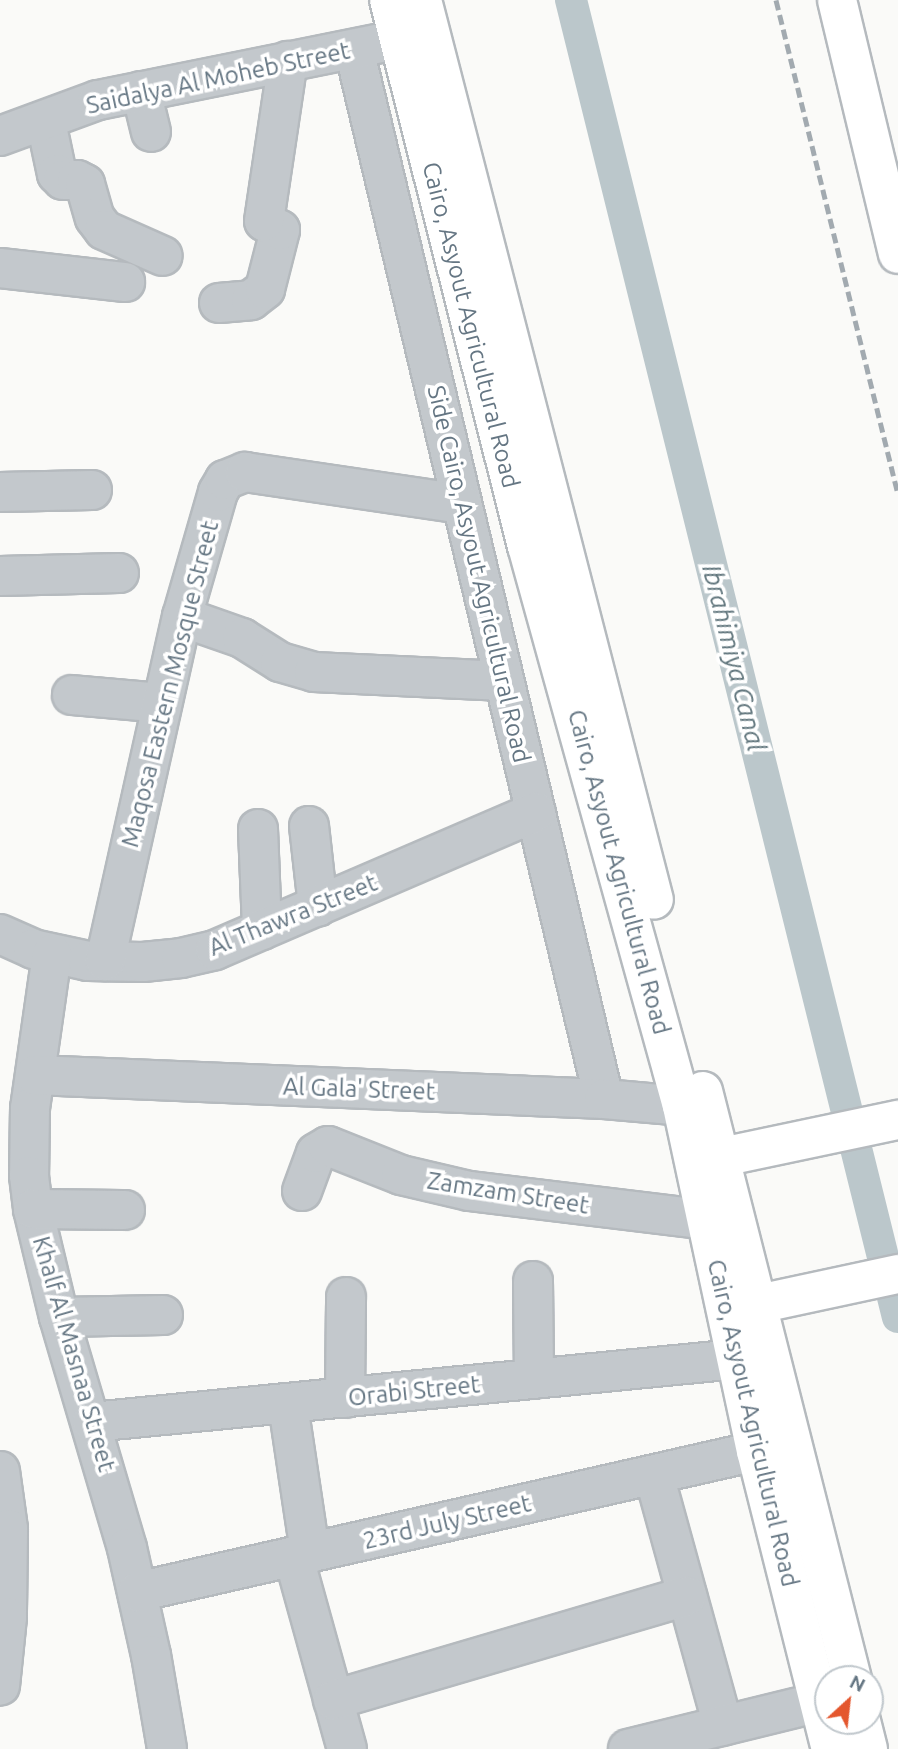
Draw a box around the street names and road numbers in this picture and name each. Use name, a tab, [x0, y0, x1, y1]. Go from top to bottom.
street label: Saidalya Al Moheb Street	[84, 36, 352, 120]
street label: Cairo, Asyout Agricultural Road	[417, 159, 525, 491]
street label: Side Cairo, Asyout Agricultural Road	[422, 383, 536, 765]
street label: Maqosa Eastern Mosque Street	[115, 518, 225, 850]
street label: Cairo, Asyout Agricultural Road	[562, 706, 676, 1038]
street label: Al Thawra Street	[204, 868, 382, 962]
street label: Al Gala' Street	[282, 1072, 436, 1106]
street label: Zamzam Street	[425, 1166, 591, 1220]
street label: Khalf Al Masnaa Street	[27, 1233, 121, 1475]
street label: Cairo, Asyout Agricultural Road	[701, 1257, 805, 1589]
street label: Orabi Street	[347, 1370, 481, 1412]
street label: 23rd July Street	[360, 1489, 534, 1555]

